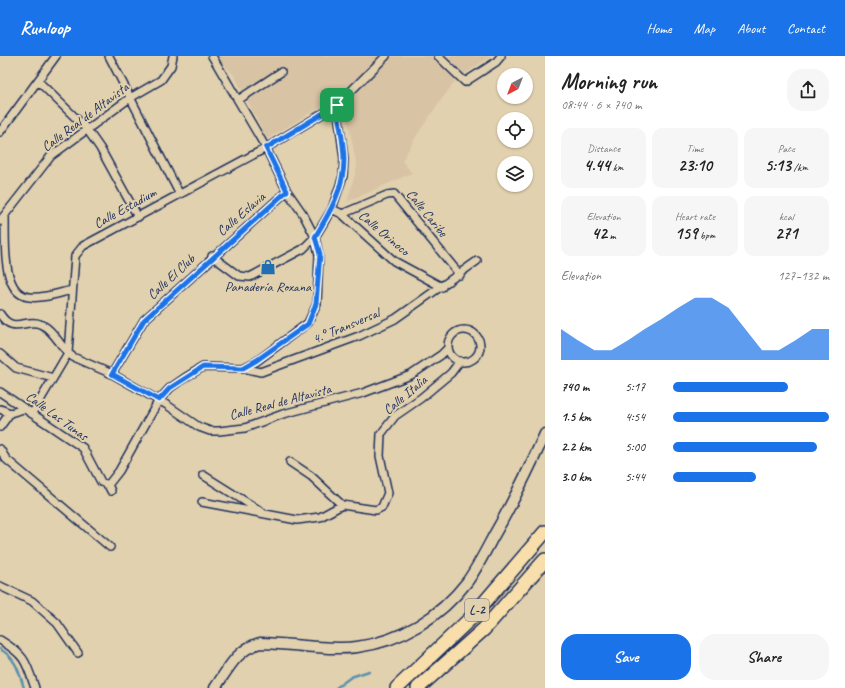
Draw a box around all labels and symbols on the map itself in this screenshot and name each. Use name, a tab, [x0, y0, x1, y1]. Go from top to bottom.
north arrow	[497, 68, 533, 104]
street label: Calle Real de Altavista	[38, 78, 133, 155]
pin	[320, 88, 354, 122]
street label: Calle Estadium	[91, 183, 160, 232]
street label: Calle Caribe	[403, 186, 452, 241]
street label: Calle Eslavia	[213, 187, 270, 240]
street label: Calle Orinoco	[355, 207, 414, 260]
street label: Calle El Club	[144, 250, 199, 303]
shop icon: Panadería Roxana	[259, 258, 277, 276]
place label: Panadería Roxana	[225, 278, 312, 295]
street label: 4.° Transversal	[310, 303, 384, 348]
street label: Calle Italia	[380, 371, 431, 418]
street label: Calle Real de Altavista	[227, 380, 334, 424]
street label: Calle Las Tunas	[23, 388, 92, 445]
road number: L-2	[465, 599, 489, 621]

